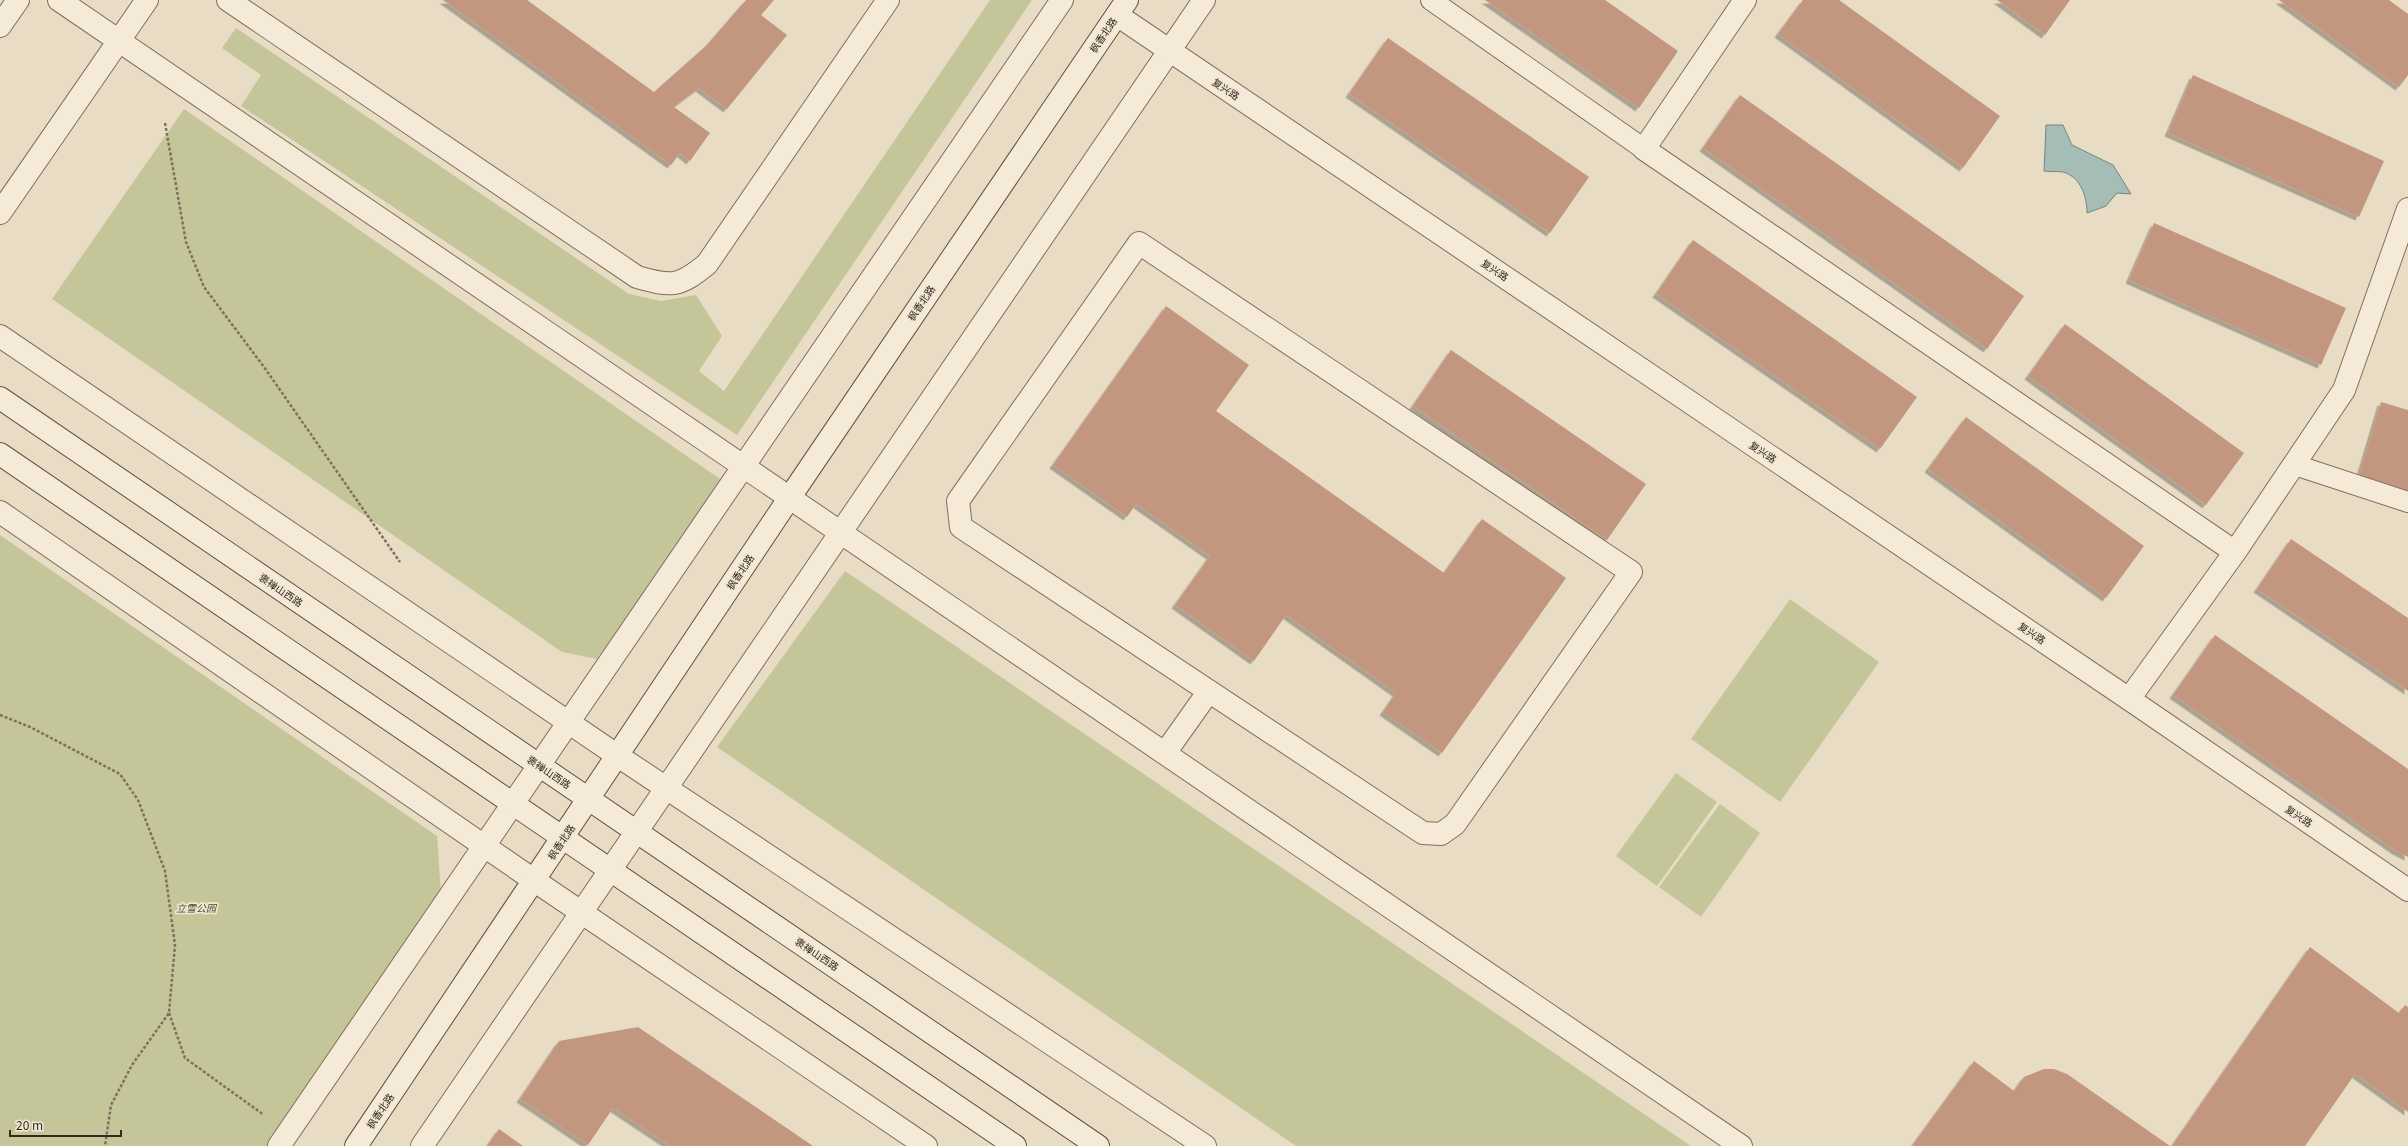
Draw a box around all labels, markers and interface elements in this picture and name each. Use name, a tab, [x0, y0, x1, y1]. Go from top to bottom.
street label: 枫香北路	[1085, 14, 1120, 55]
street label: 复兴路	[1210, 74, 1243, 103]
street label: 复兴路	[1479, 255, 1512, 284]
street label: 枫香北路	[903, 282, 938, 323]
street label: 复兴路	[1747, 437, 1780, 466]
street label: 枫香北路	[722, 551, 757, 592]
street label: 褒禅山西路	[256, 569, 306, 610]
street label: 复兴路	[2016, 618, 2049, 647]
street label: 褒禅山西路	[524, 751, 574, 792]
street label: 复兴路	[2283, 801, 2316, 830]
street label: 枫香北路	[543, 821, 578, 862]
park label: 立雪公园	[176, 900, 218, 915]
street label: 褒禅山西路	[792, 933, 842, 974]
street label: 枫香北路	[362, 1090, 397, 1131]
scale bar	[10, 1112, 121, 1138]
text: 20 m	[16, 1116, 43, 1133]

